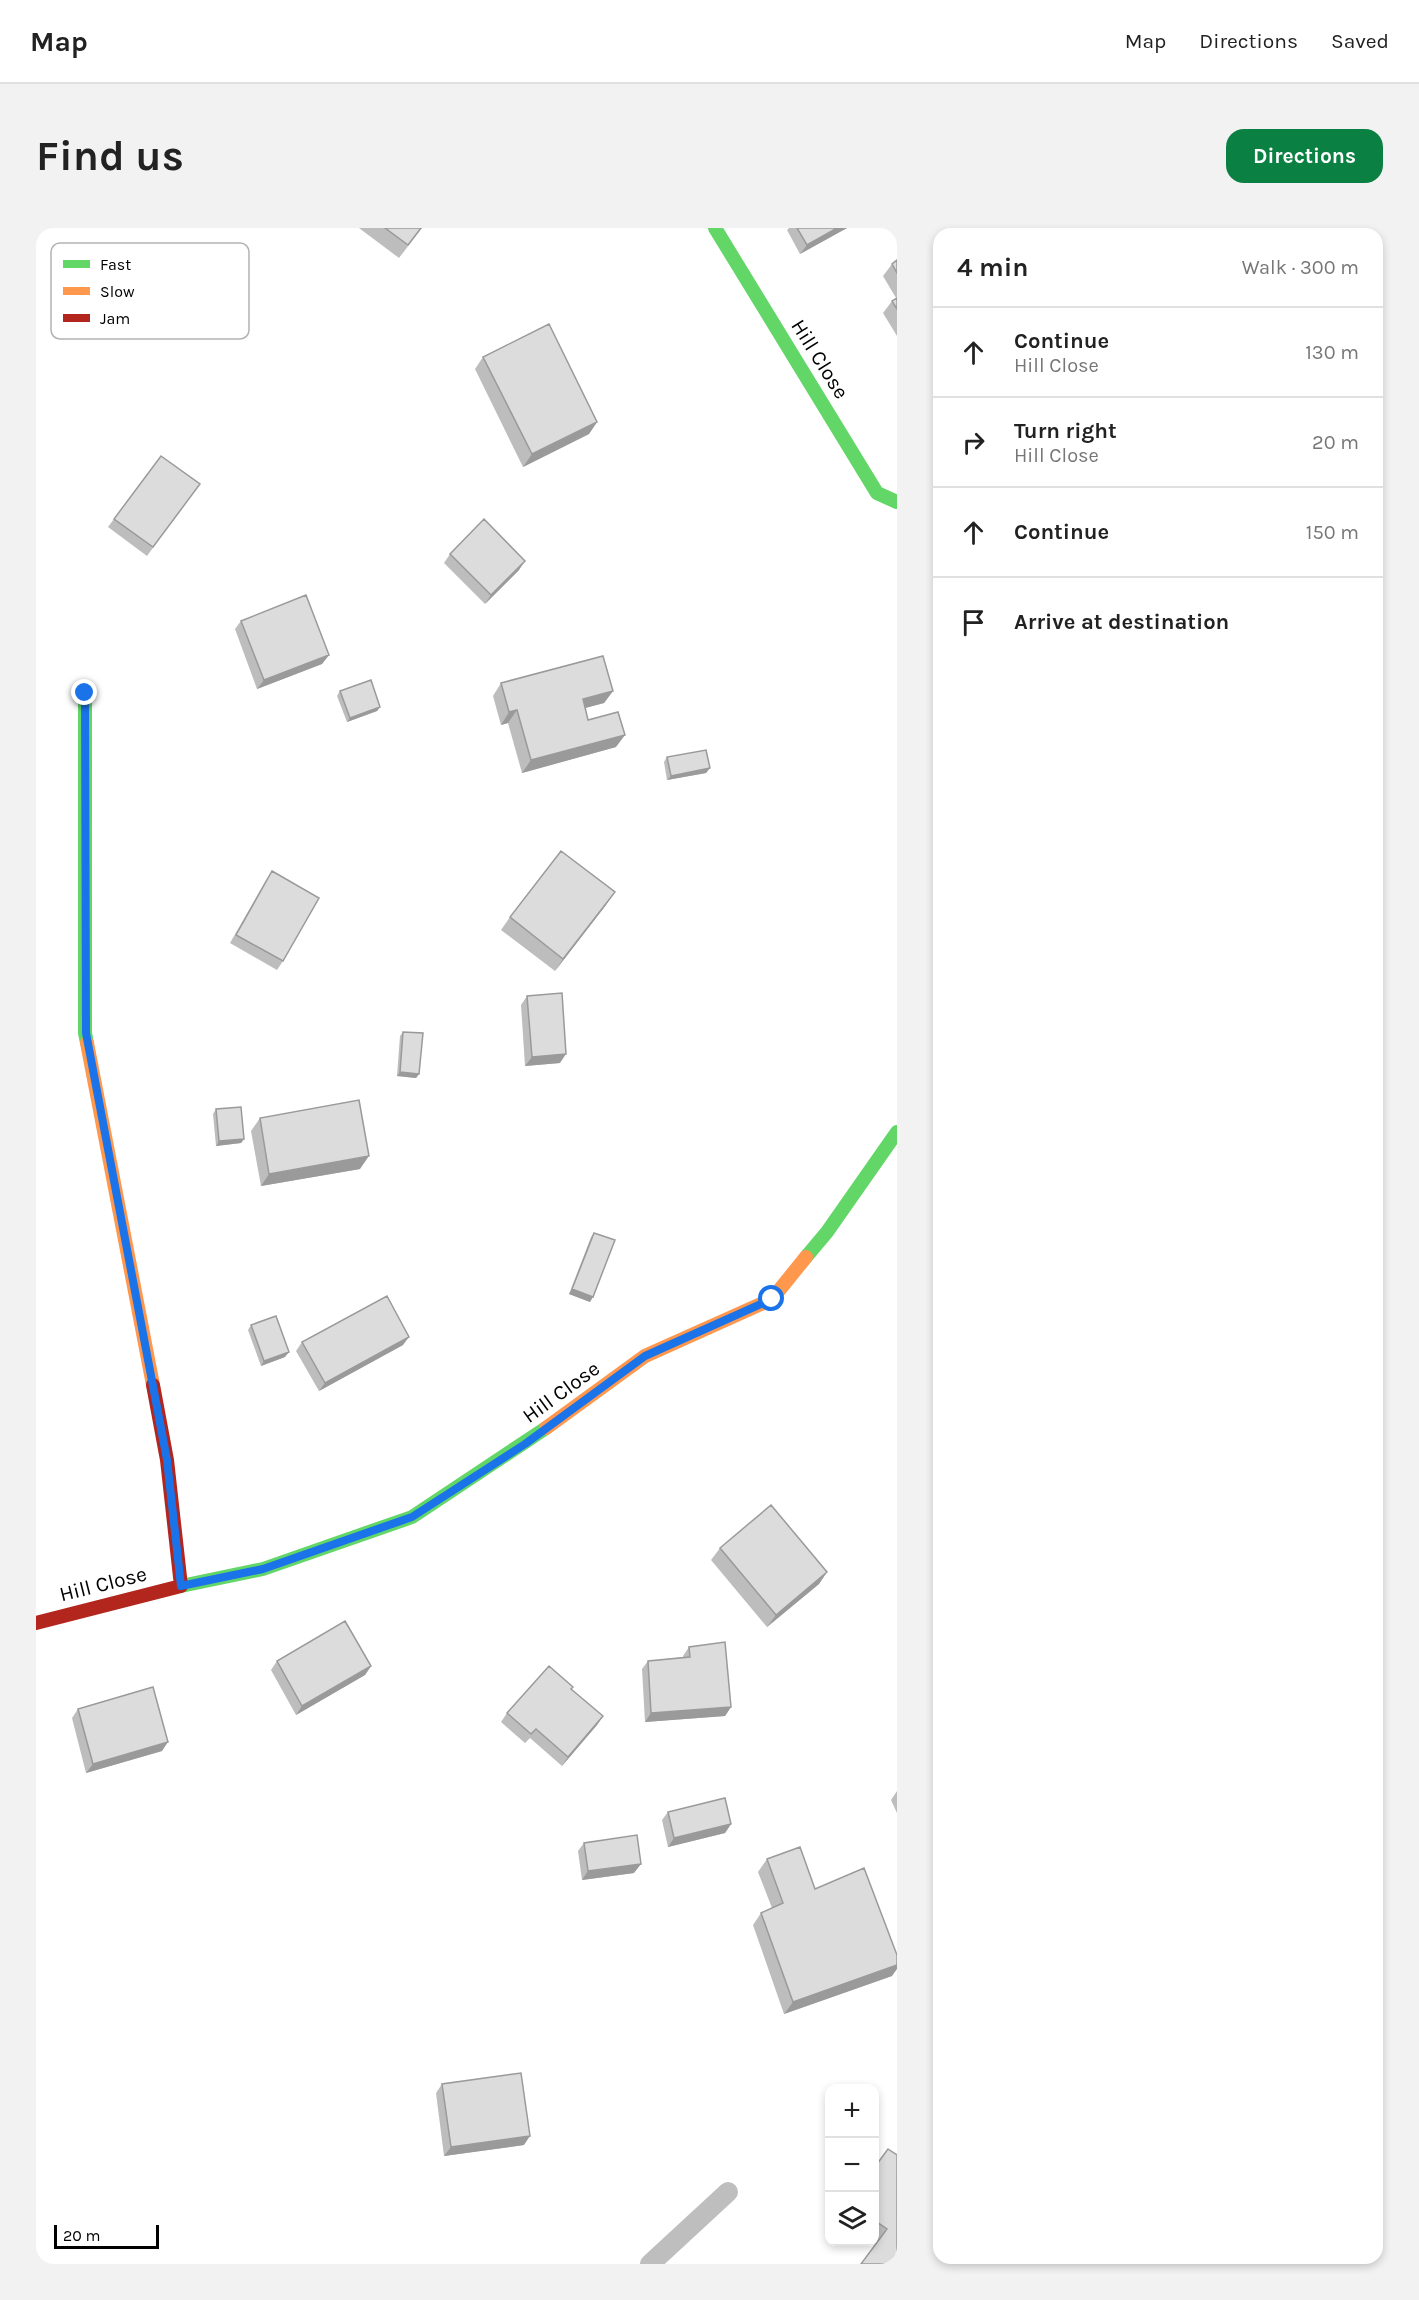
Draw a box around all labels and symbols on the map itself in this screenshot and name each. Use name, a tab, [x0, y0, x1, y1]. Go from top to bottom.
legend	[51, 243, 249, 339]
text: Fast	[100, 255, 131, 274]
text: Slow	[100, 282, 135, 301]
text: Jam	[100, 309, 130, 328]
street label: Hill Close	[786, 315, 854, 403]
route end	[71, 679, 97, 705]
route start	[758, 1285, 784, 1311]
street label: Hill Close	[518, 1356, 604, 1428]
street label: Hill Close	[57, 1562, 149, 1606]
scale bar	[54, 2222, 159, 2250]

